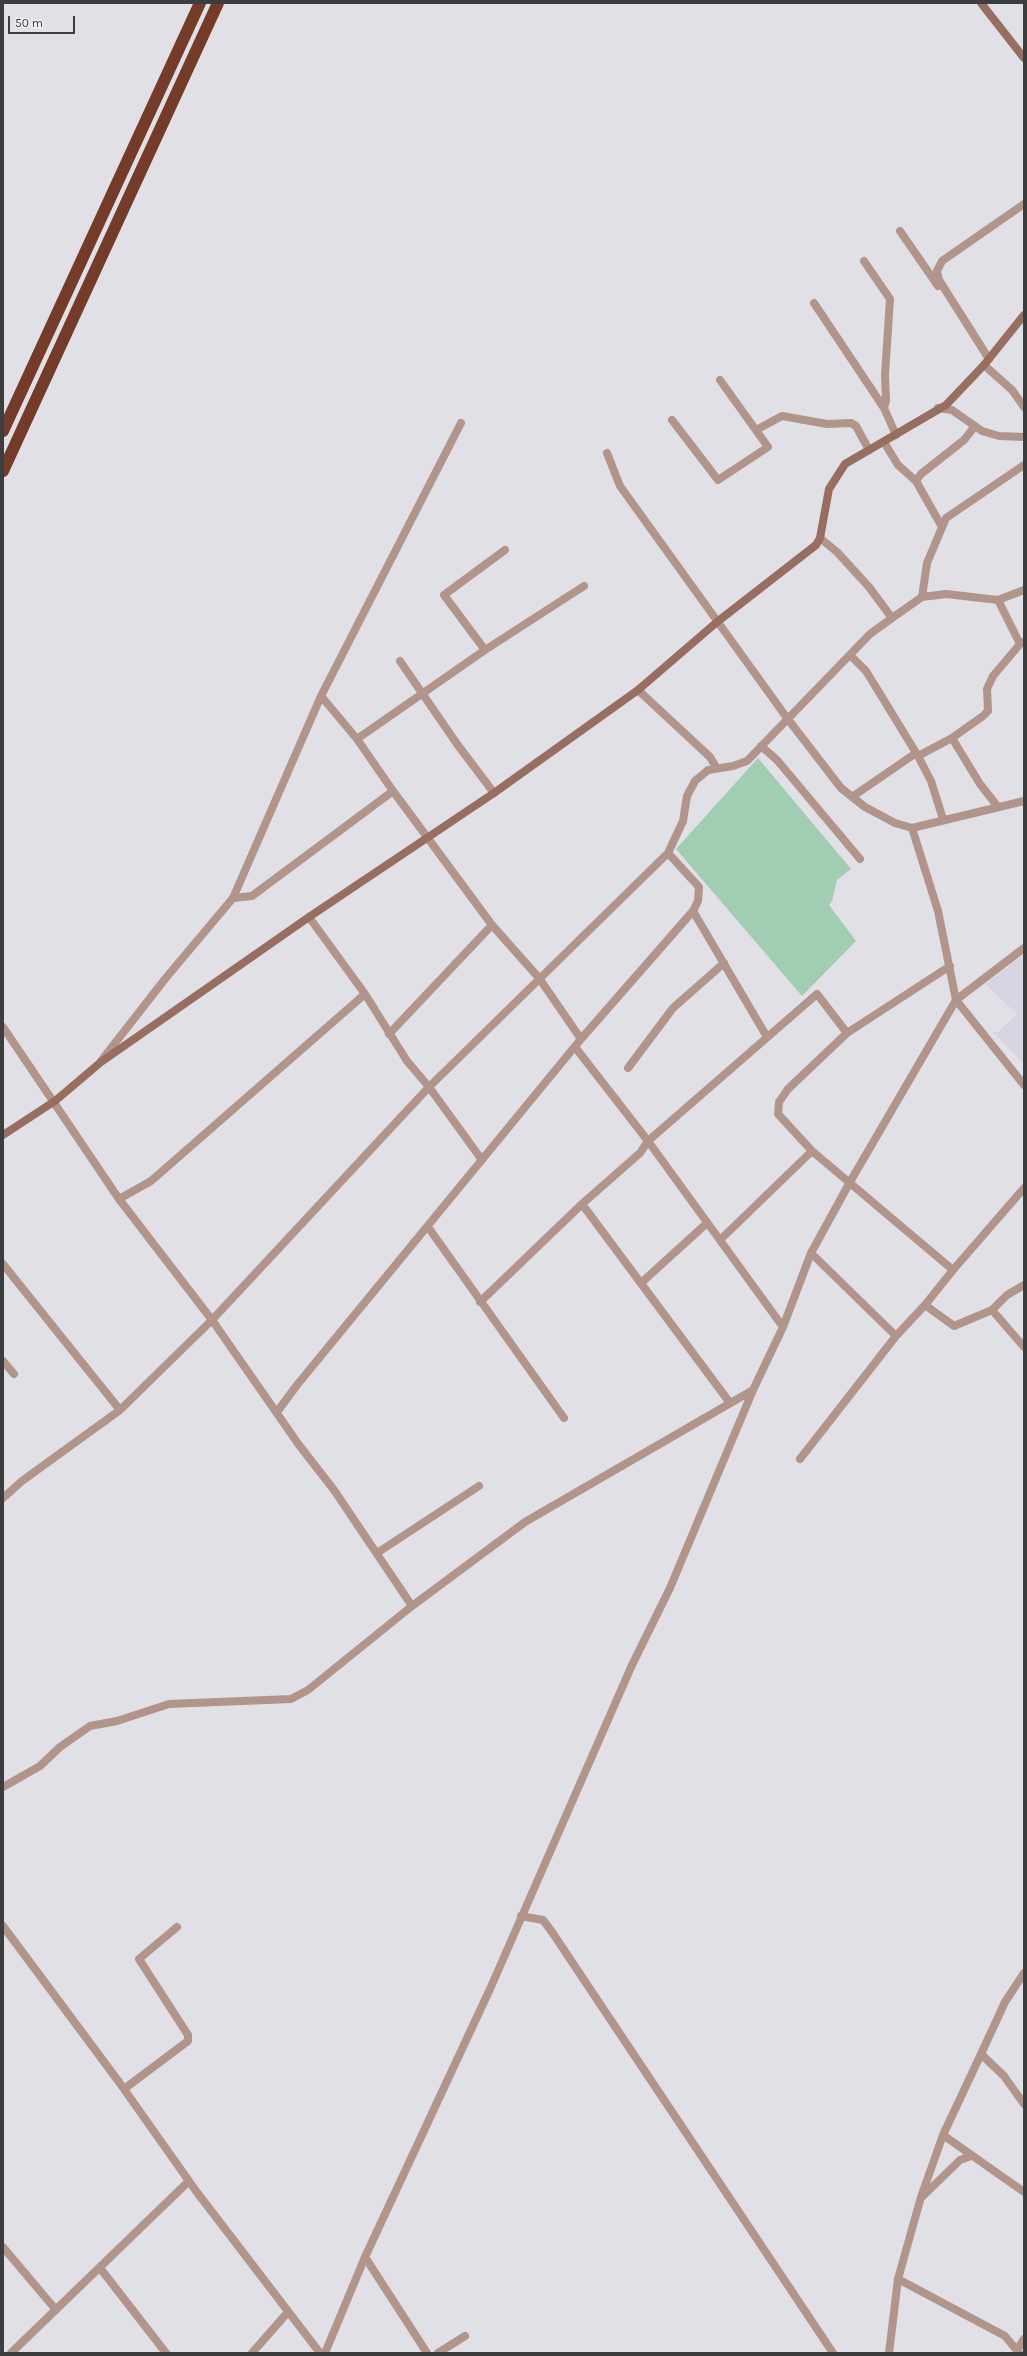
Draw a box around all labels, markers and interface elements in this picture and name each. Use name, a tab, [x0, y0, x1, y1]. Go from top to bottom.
scale bar	[10, 8, 77, 34]
text: 50 m	[15, 16, 43, 30]

